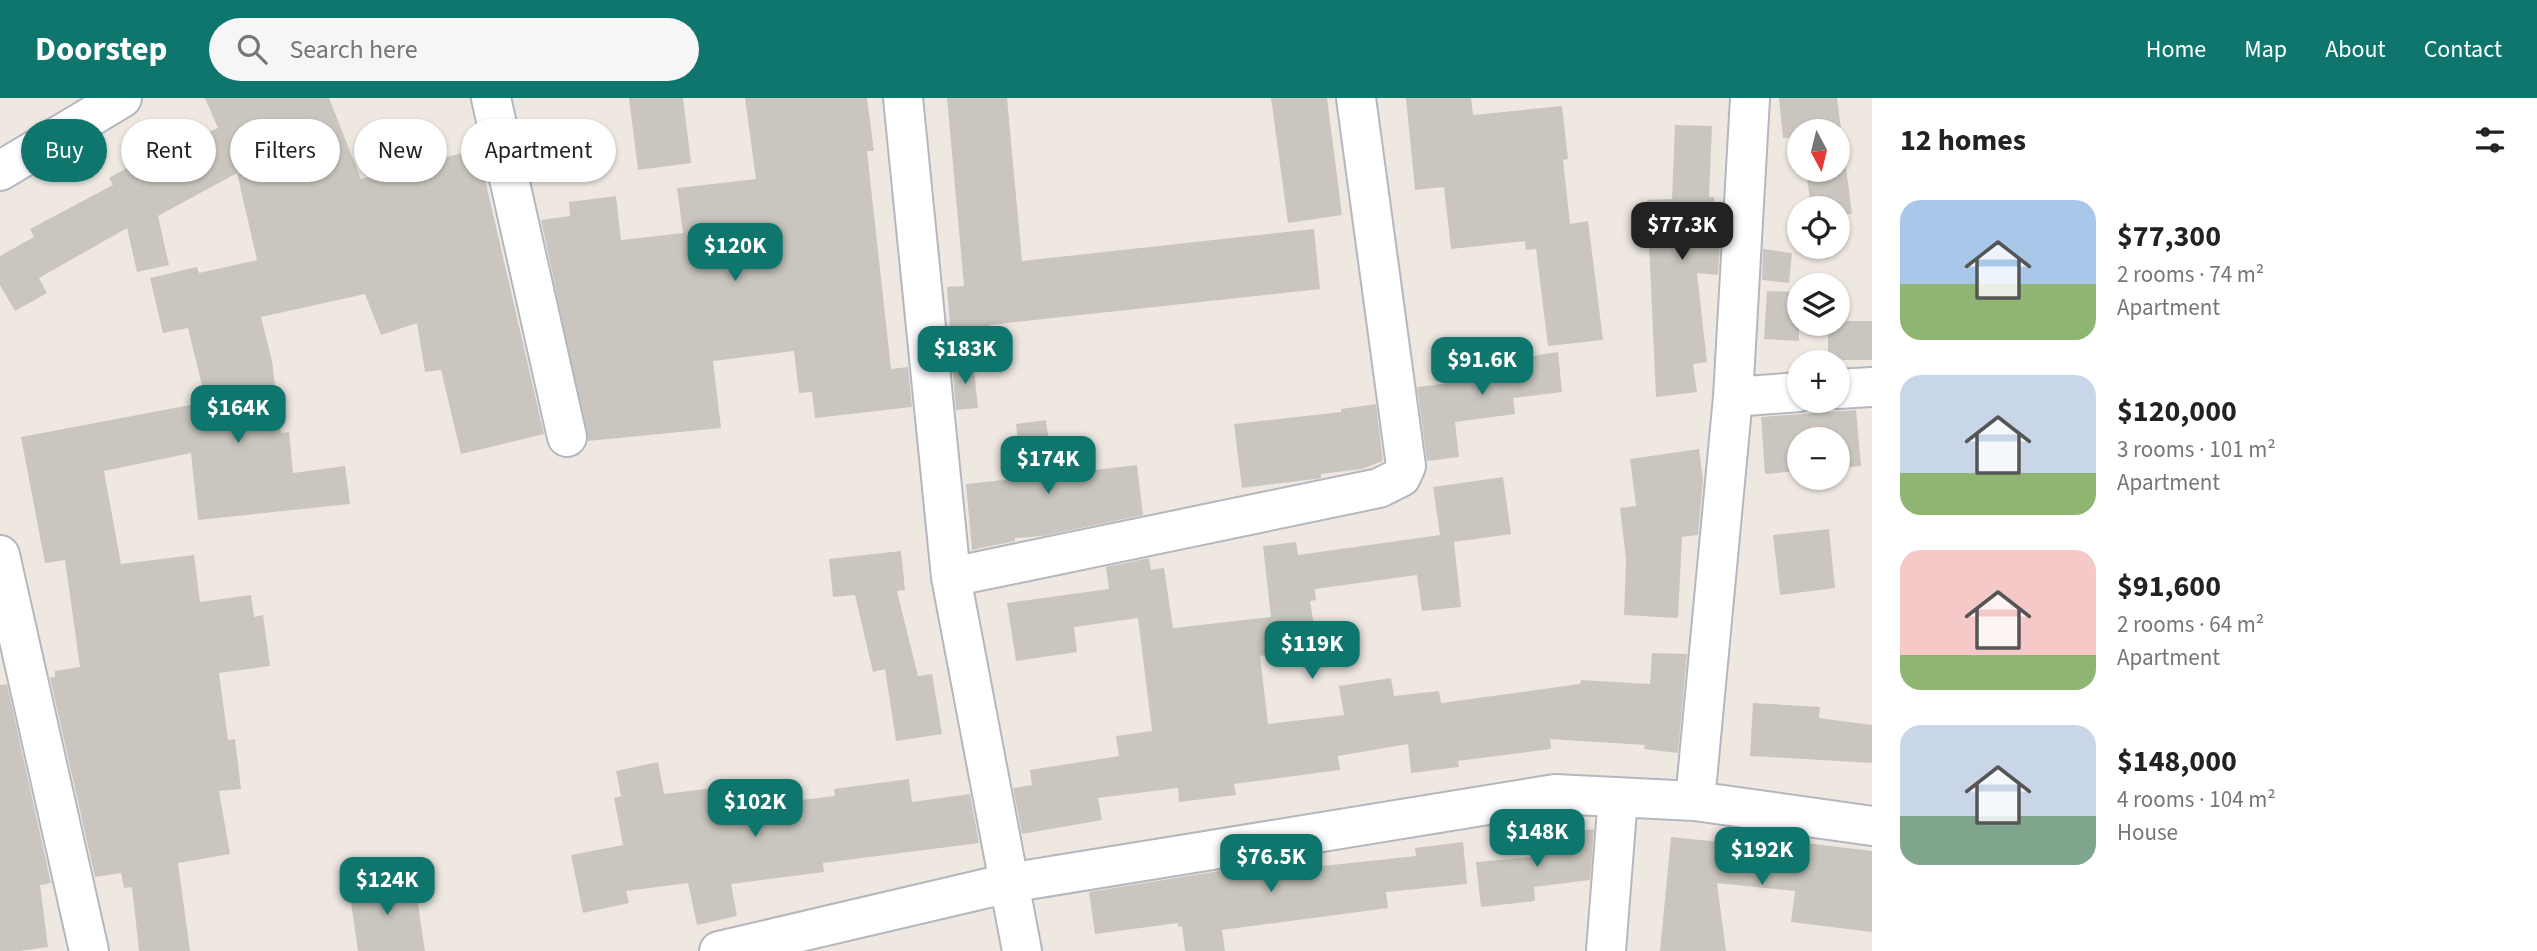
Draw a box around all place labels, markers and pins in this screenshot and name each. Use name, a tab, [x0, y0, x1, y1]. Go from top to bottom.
pin: $77.3K	[1625, 202, 1739, 262]
pin: $120K	[686, 223, 784, 283]
pin: $183K	[916, 327, 1014, 386]
pin: $91.6K	[1425, 338, 1539, 397]
pin: $164K	[189, 386, 287, 445]
pin: $174K	[999, 436, 1097, 496]
pin: $119K	[1263, 622, 1361, 681]
pin: $102K	[706, 780, 804, 839]
pin: $148K	[1488, 810, 1586, 869]
pin: $192K	[1713, 828, 1811, 887]
pin: $76.5K	[1214, 834, 1328, 894]
pin: $124K	[338, 858, 436, 917]

